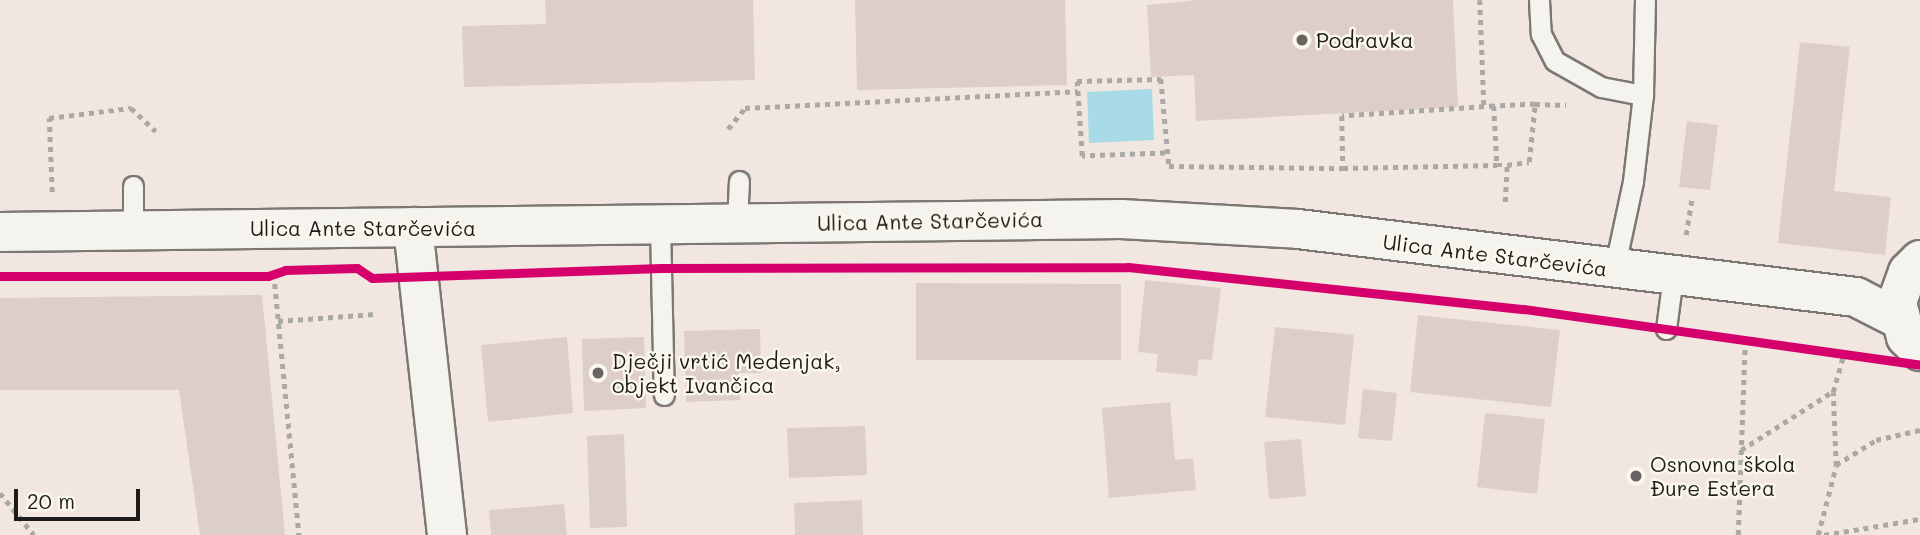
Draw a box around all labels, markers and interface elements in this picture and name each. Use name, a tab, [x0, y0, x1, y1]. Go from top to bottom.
place label: Podravka	[1316, 27, 1414, 53]
marker: Podravka	[1294, 32, 1310, 48]
street label: Ulica Ante Starčevića	[817, 206, 1043, 236]
street label: Ulica Ante Starčevića	[250, 215, 476, 241]
street label: Ulica Ante Starčevića	[1381, 229, 1609, 281]
place label: Dječji vrtić Medenjak, objekt Ivančica	[612, 348, 841, 398]
marker: Dječji vrtić Medenjak, objekt Ivančica	[590, 365, 606, 381]
place label: Osnovna škola Đure Estera	[1650, 451, 1796, 501]
marker: Osnovna škola Đure Estera	[1628, 468, 1644, 484]
scale bar	[18, 476, 144, 520]
text: 20 m	[27, 487, 75, 514]

